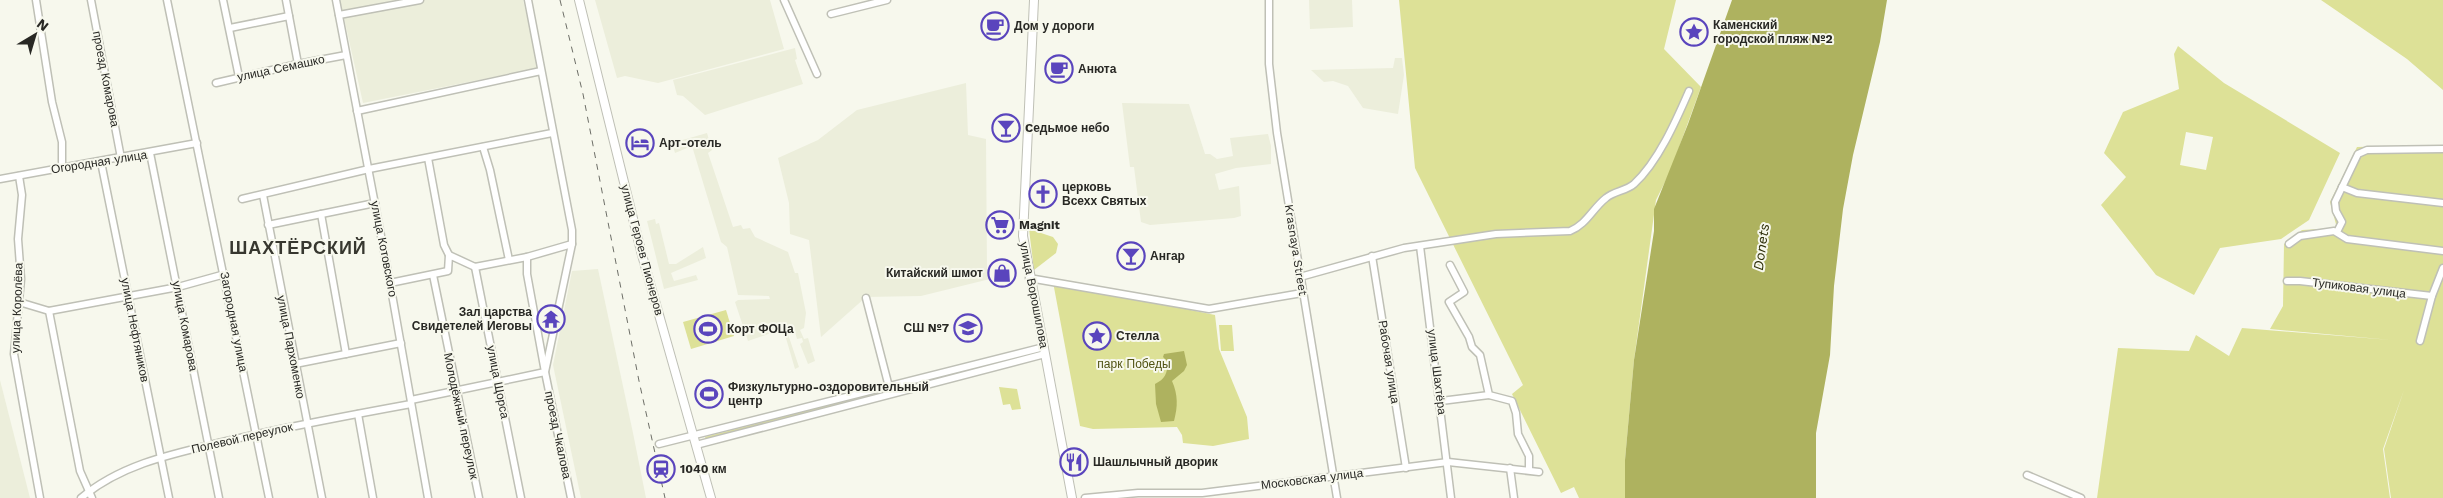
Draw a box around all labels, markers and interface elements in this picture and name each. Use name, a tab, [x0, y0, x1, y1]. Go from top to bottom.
north arrow	[10, 10, 60, 60]
cafe icon: Дом у дороги	[980, 11, 1010, 41]
text: N	[34, 15, 52, 34]
place icon: Каменский городской пляж №2	[1679, 17, 1709, 47]
place label: Каменский городской пляж №2	[1713, 18, 1833, 46]
place label: Дом у дороги	[1014, 19, 1094, 33]
street label: проезд Комарова	[90, 30, 122, 128]
street label: улица Семашко	[236, 52, 326, 84]
cafe icon: Анюта	[1044, 54, 1074, 84]
place label: Анюта	[1078, 62, 1117, 76]
bar icon: Cедьмое небо	[991, 113, 1021, 143]
place label: Cедьмое небо	[1025, 121, 1110, 135]
hotel icon: Арт-отель	[625, 128, 655, 158]
place label: Арт-отель	[659, 136, 722, 150]
street label: Огородная улица	[50, 147, 148, 177]
church icon: церковь Всехх Святых	[1028, 179, 1058, 209]
place label: церковь Всехх Святых	[1062, 180, 1147, 208]
street label: улица Героев Пионеров	[618, 183, 666, 317]
street label: улица Котовского	[368, 200, 400, 299]
street label: Krasnaya Street	[1282, 203, 1310, 297]
supermarket icon: Magnit	[985, 210, 1015, 240]
place label: Magnit	[1019, 218, 1061, 232]
water label: Donets	[1750, 223, 1772, 271]
district label: ШАХТЁРСКИЙ	[229, 237, 367, 258]
street label: улица Ворошилова	[1017, 241, 1051, 350]
bar icon: Ангар	[1116, 241, 1146, 271]
place label: Ангар	[1150, 249, 1185, 263]
shop icon: Китайский шмот	[987, 258, 1017, 288]
street label: улица Королёва	[8, 262, 26, 353]
place label: Китайский шмот	[886, 266, 983, 280]
street label: Загородная улица	[217, 271, 251, 374]
street label: Тупиковая улица	[2311, 275, 2407, 301]
street label: улица Нефтяников	[118, 277, 152, 383]
street label: улица Комарова	[169, 280, 201, 373]
street label: улица Пархоменко	[274, 294, 308, 400]
temple icon: Зал царства Свидетелей Иеговы	[536, 304, 566, 334]
place label: Зал царства Свидетелей Иеговы	[412, 305, 532, 333]
school or university icon: СШ №7	[953, 313, 983, 343]
sports icon: Корт ФОЦа	[693, 314, 723, 344]
street label: Рабочая улица	[1376, 319, 1403, 405]
place label: СШ №7	[904, 321, 949, 335]
place icon: Стелла	[1082, 321, 1112, 351]
place label: Корт ФОЦа	[727, 322, 794, 336]
street label: улица Шахтёра	[1425, 328, 1449, 416]
place label: Стелла	[1116, 329, 1159, 343]
street label: улица Щорса	[484, 344, 512, 420]
street label: Молодёжный переулок	[441, 351, 481, 481]
park label: парк Победы	[1097, 357, 1171, 371]
sports icon: Физкультурно-оздоровительный центр	[694, 379, 724, 409]
place label: Физкультурно-оздоровительный центр	[728, 380, 929, 408]
street label: проезд Чкалова	[542, 390, 574, 481]
street label: Полевой переулок	[190, 419, 295, 456]
restaurant icon: Шашлычный дворик	[1059, 447, 1089, 477]
station icon: 1040 км	[646, 454, 676, 484]
place label: Шашлычный дворик	[1093, 455, 1219, 469]
place label: 1040 км	[680, 462, 727, 476]
street label: Московская улица	[1260, 466, 1364, 492]

